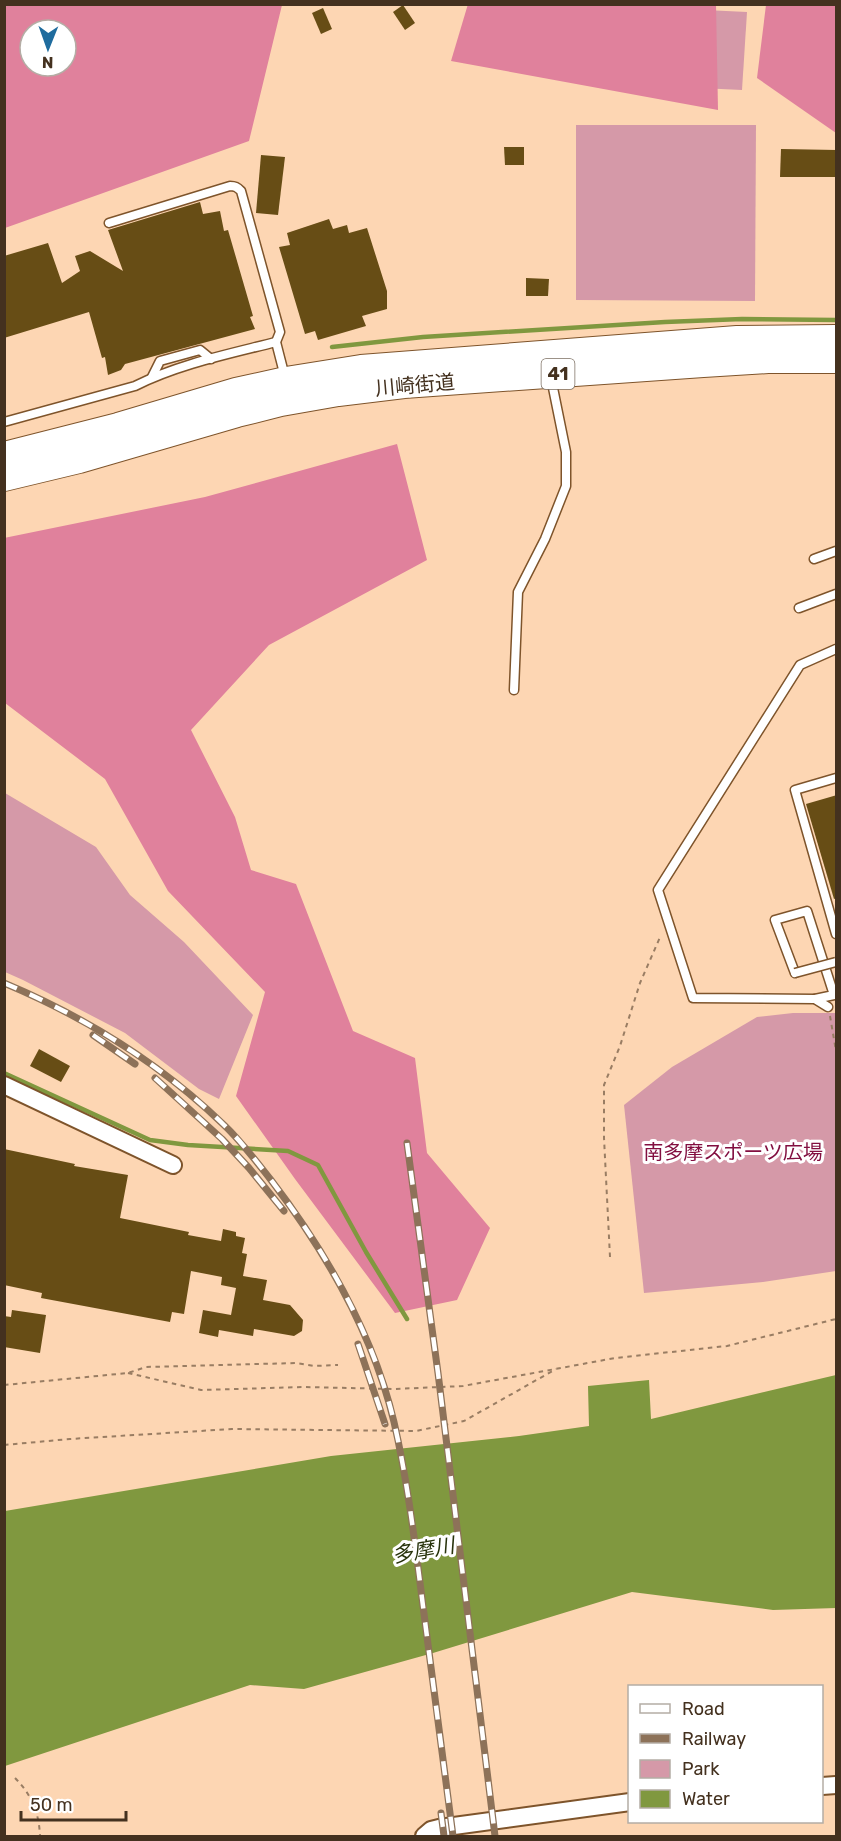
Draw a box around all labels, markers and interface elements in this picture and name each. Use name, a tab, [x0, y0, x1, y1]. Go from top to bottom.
north arrow	[18, 18, 78, 78]
text: N	[42, 53, 54, 72]
road number: 41	[542, 359, 574, 389]
street label: 川崎街道	[374, 370, 456, 400]
park label: 南多摩スポーツ広場	[643, 1140, 823, 1164]
water label: 多摩川	[390, 1532, 458, 1568]
legend	[628, 1685, 823, 1823]
text: Road	[682, 1698, 725, 1720]
text: Railway	[682, 1728, 746, 1750]
text: Park	[682, 1758, 720, 1780]
scale bar	[21, 1784, 126, 1822]
text: Water	[682, 1788, 730, 1810]
text: 50 m	[30, 1794, 73, 1816]

